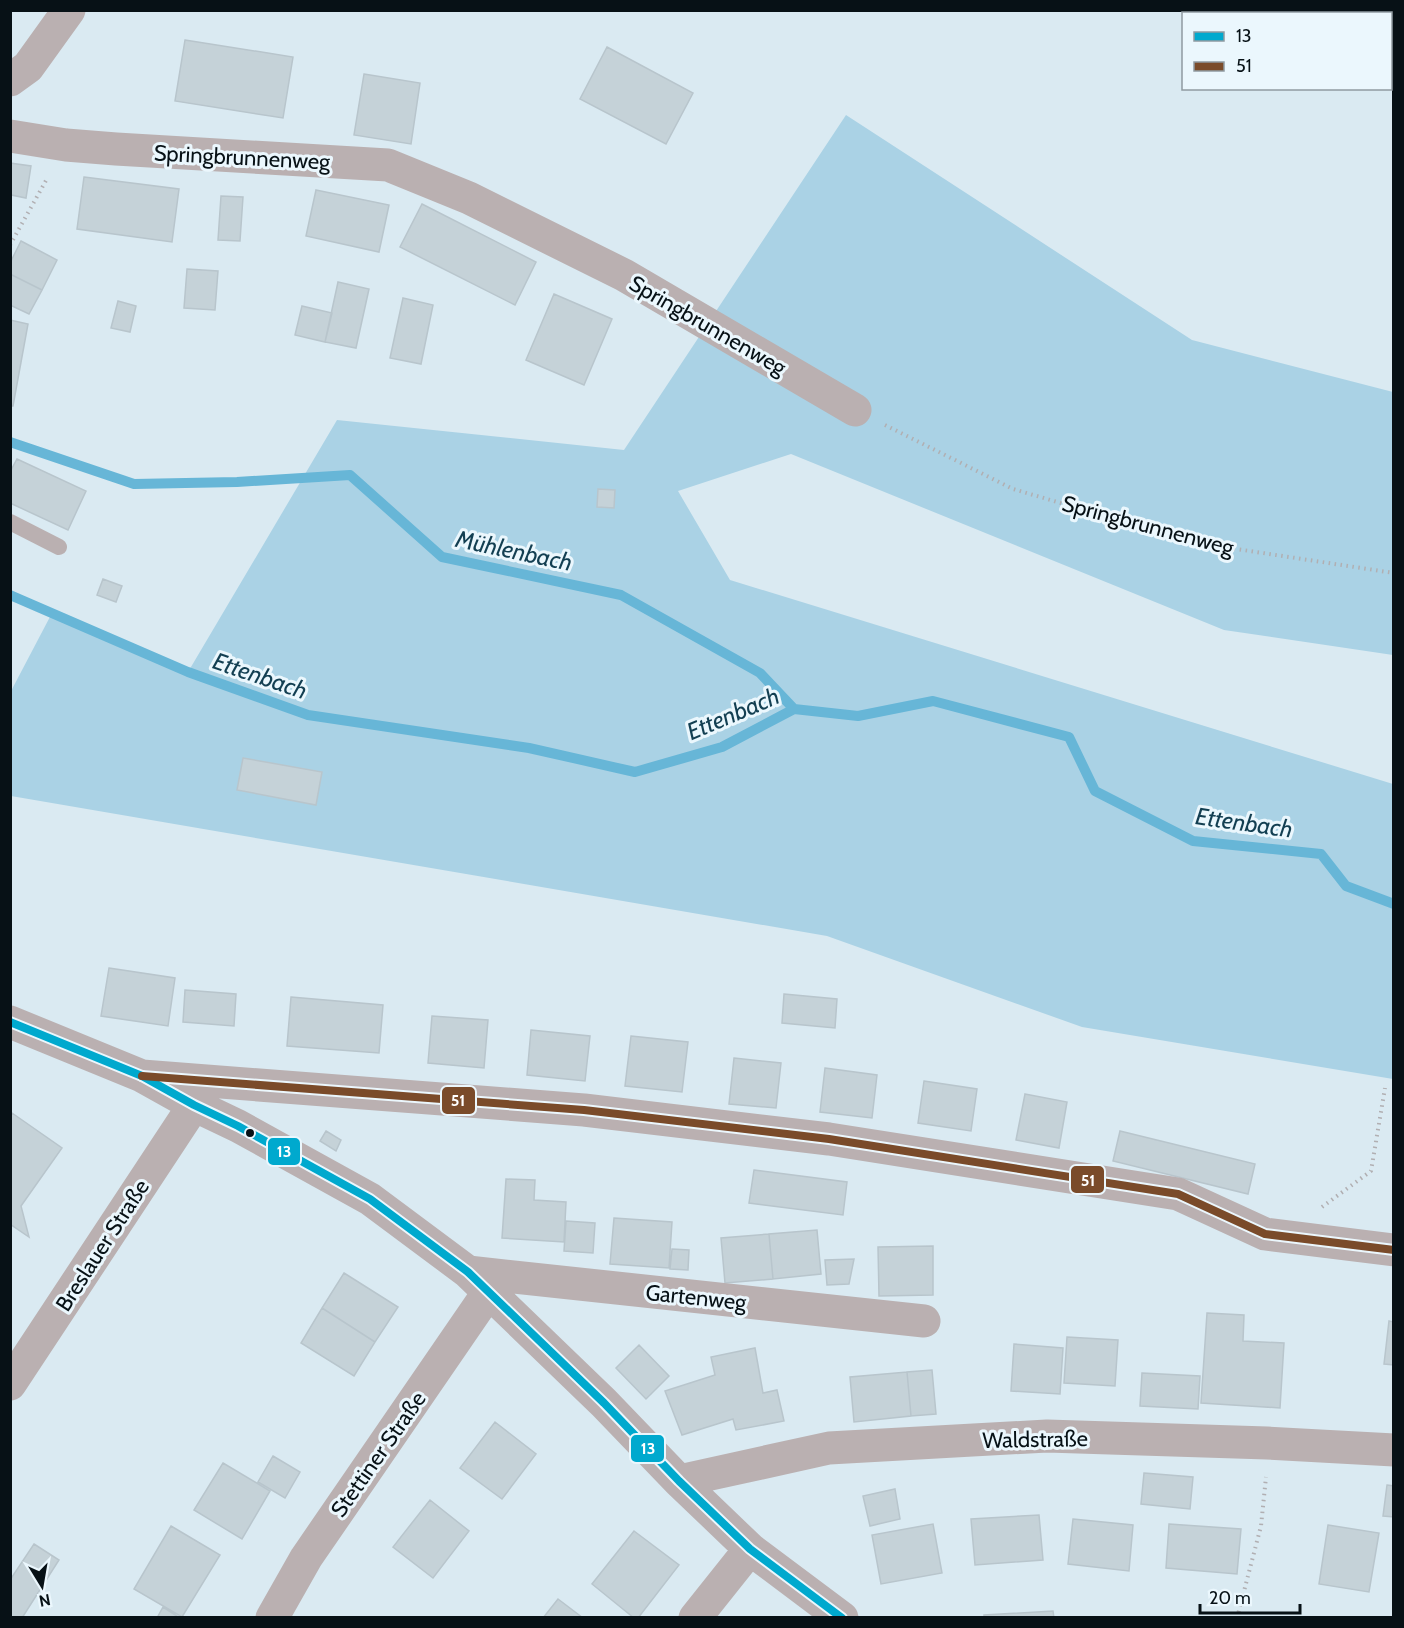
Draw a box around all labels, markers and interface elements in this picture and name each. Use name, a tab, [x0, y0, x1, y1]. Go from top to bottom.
legend	[1182, 12, 1392, 90]
text: 13	[1236, 25, 1252, 47]
text: 51	[1236, 55, 1252, 77]
street label: Springbrunnenweg	[153, 139, 332, 176]
street label: Springbrunnenweg	[625, 270, 792, 382]
street label: Springbrunnenweg	[1059, 490, 1238, 562]
water label: Mühlenbach	[452, 524, 575, 577]
water label: Ettenbach	[209, 646, 311, 705]
water label: Ettenbach	[682, 681, 783, 746]
water label: Ettenbach	[1194, 801, 1294, 844]
line badge: 51	[441, 1086, 476, 1115]
text: 51	[451, 1091, 465, 1110]
unlabelled marker	[244, 1127, 256, 1139]
line badge: 13	[267, 1137, 301, 1166]
text: 13	[277, 1142, 291, 1161]
line badge: 51	[1070, 1165, 1105, 1194]
text: 51	[1081, 1171, 1095, 1190]
street label: Breslauer Straße	[50, 1174, 155, 1316]
street label: Gartenweg	[644, 1279, 749, 1316]
street label: Stettiner Straße	[325, 1386, 432, 1522]
street label: Waldstraße	[982, 1425, 1088, 1454]
line badge: 13	[630, 1434, 665, 1463]
text: 13	[641, 1439, 655, 1458]
north arrow	[12, 1556, 72, 1616]
scale bar	[1200, 1577, 1300, 1615]
text: 20 m	[1209, 1587, 1251, 1609]
text: N	[37, 1590, 52, 1611]

